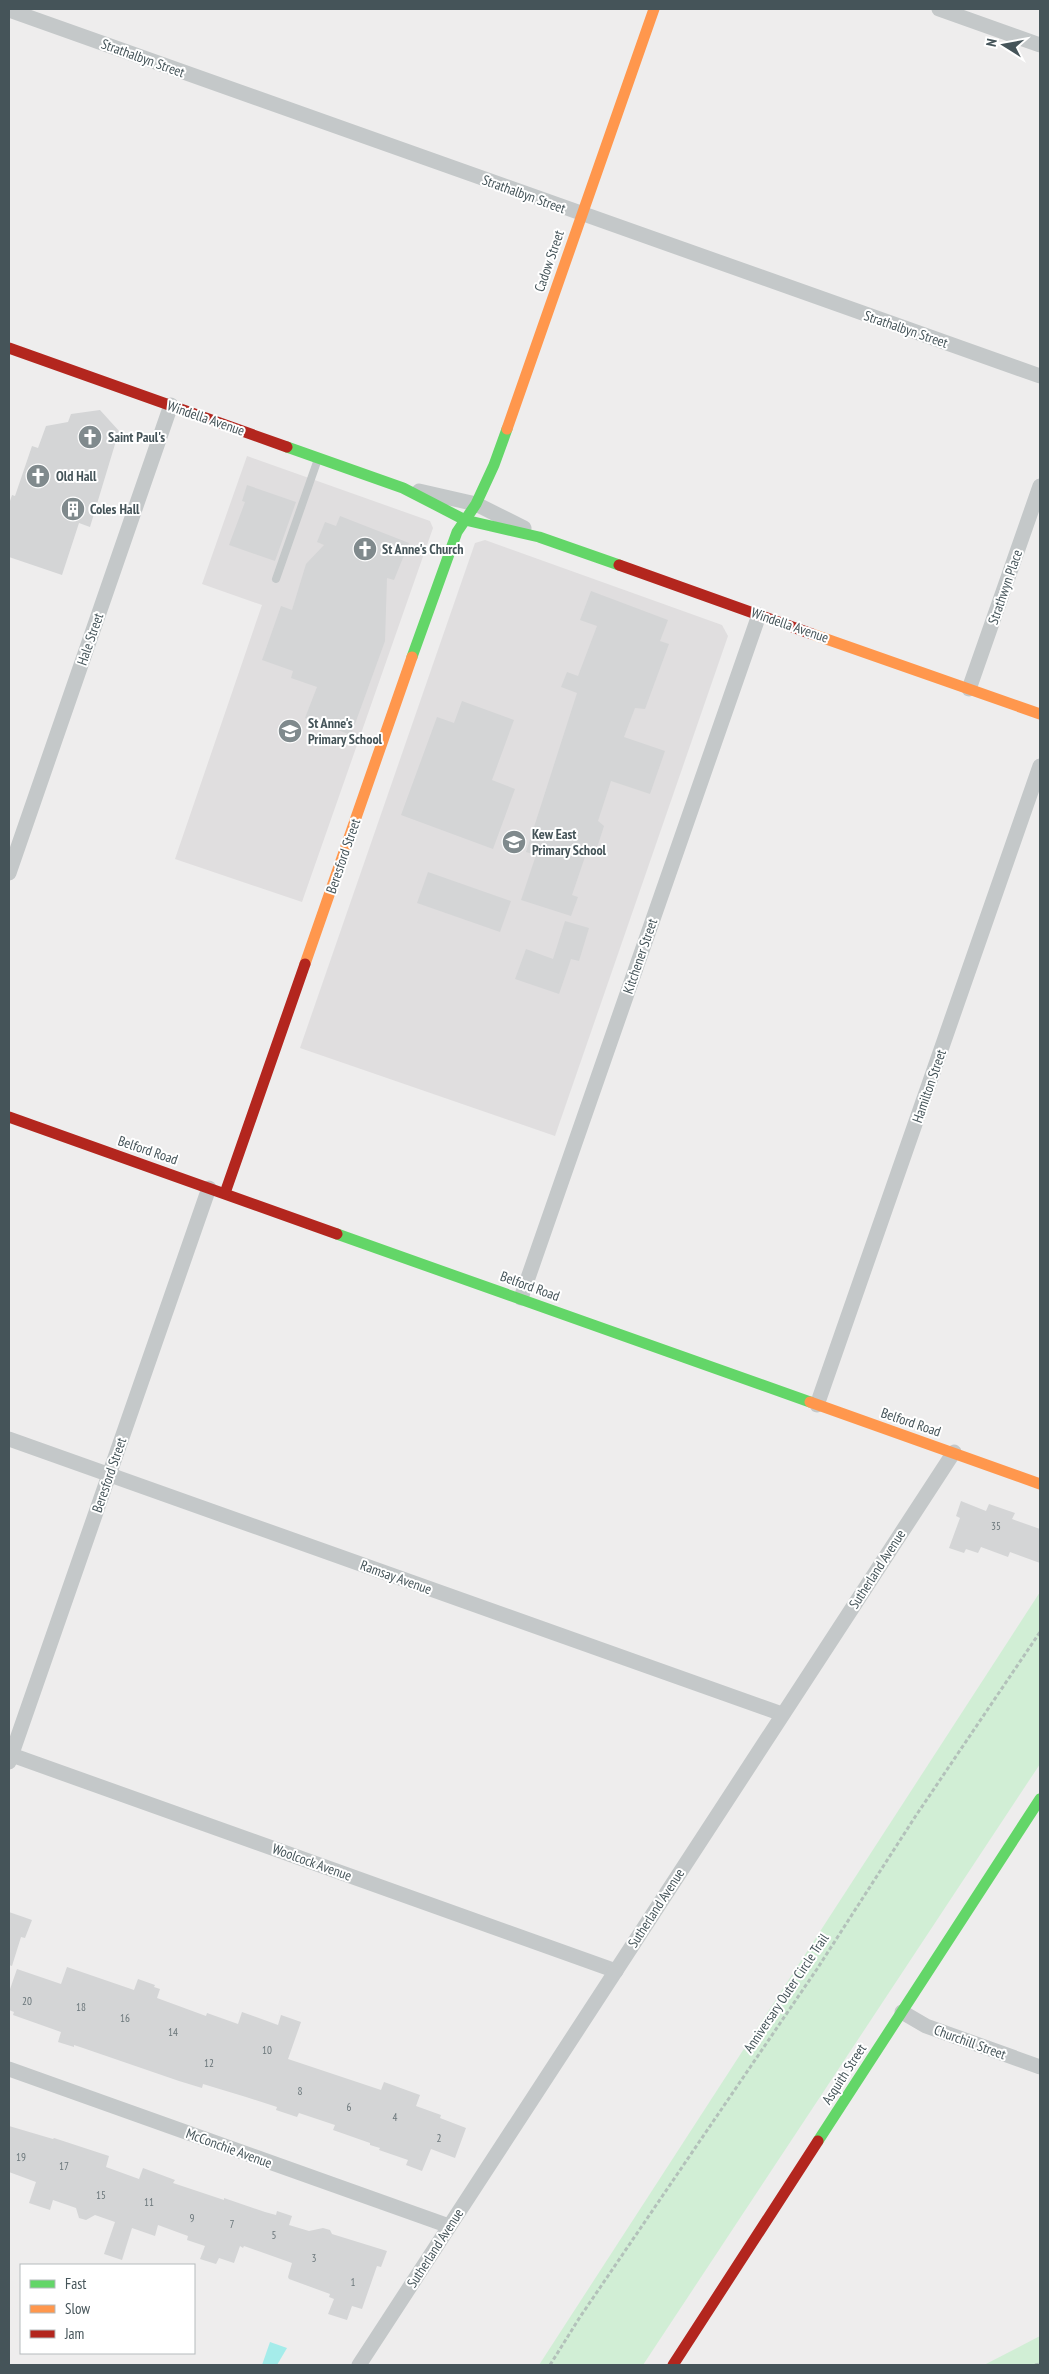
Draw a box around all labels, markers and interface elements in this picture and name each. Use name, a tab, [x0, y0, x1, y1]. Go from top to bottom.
north arrow	[979, 20, 1029, 70]
street label: Strathalbyn Street	[99, 35, 187, 81]
text: N	[982, 37, 1001, 48]
street label: Strathalbyn Street	[480, 171, 568, 217]
street label: Cadow Street	[530, 228, 568, 294]
street label: Strathalbyn Street	[862, 306, 950, 352]
street label: Windella Avenue	[165, 396, 247, 440]
church icon: Saint Paul's	[77, 424, 103, 450]
place label: Saint Paul's	[108, 428, 165, 446]
church icon: Old Hall	[25, 463, 51, 489]
place label: Old Hall	[56, 467, 97, 485]
building icon: Coles Hall	[60, 496, 86, 522]
place label: Coles Hall	[90, 500, 140, 518]
church icon: St Anne's Church	[352, 536, 378, 562]
place label: St Anne's Church	[382, 540, 464, 558]
street label: Strathwyn Place	[984, 547, 1026, 627]
street label: Windella Avenue	[749, 603, 831, 647]
street label: Hale Street	[73, 610, 107, 668]
place label: St Anne's Primary School	[308, 714, 383, 748]
school or university icon: St Anne's Primary School	[277, 718, 303, 744]
street label: Beresford Street	[322, 816, 364, 896]
place label: Kew East Primary School	[532, 825, 607, 859]
school or university icon: Kew East Primary School	[501, 829, 527, 855]
street label: Kitchener Street	[619, 916, 661, 996]
street label: Hamilton Street	[908, 1047, 950, 1125]
street label: Belford Road	[116, 1131, 180, 1169]
street label: Belford Road	[498, 1267, 562, 1305]
street label: Belford Road	[879, 1403, 943, 1441]
street label: Beresford Street	[88, 1435, 130, 1515]
house number: 35	[991, 1519, 1001, 1533]
street label: Sutherland Avenue	[845, 1526, 909, 1612]
street label: Ramsay Avenue	[358, 1556, 434, 1598]
street label: Woolcock Avenue	[270, 1839, 354, 1885]
street label: Sutherland Avenue	[624, 1865, 688, 1951]
street label: Anniversary Outer Circle Trail	[739, 1929, 833, 2056]
house number: 20	[22, 1994, 32, 2008]
house number: 18	[76, 2000, 86, 2014]
house number: 16	[120, 2011, 130, 2025]
street label: Churchill Street	[932, 2021, 1009, 2063]
house number: 14	[168, 2025, 178, 2039]
street label: Asquith Street	[818, 2040, 870, 2108]
house number: 10	[262, 2043, 272, 2057]
house number: 12	[204, 2056, 214, 2070]
house number: 8	[298, 2084, 303, 2098]
house number: 6	[347, 2100, 352, 2114]
house number: 4	[393, 2110, 398, 2124]
street label: McConchie Avenue	[184, 2124, 275, 2172]
house number: 2	[437, 2131, 442, 2145]
house number: 19	[16, 2150, 26, 2164]
house number: 17	[59, 2159, 69, 2173]
house number: 15	[96, 2188, 106, 2202]
house number: 11	[144, 2195, 154, 2209]
street label: Sutherland Avenue	[403, 2205, 467, 2291]
house number: 9	[190, 2211, 195, 2225]
house number: 7	[230, 2217, 235, 2231]
house number: 5	[272, 2228, 277, 2242]
house number: 3	[312, 2251, 317, 2265]
legend	[20, 2264, 195, 2354]
text: Fast	[65, 2274, 86, 2293]
house number: 1	[351, 2275, 356, 2289]
text: Slow	[65, 2299, 90, 2318]
text: Jam	[64, 2324, 84, 2343]

